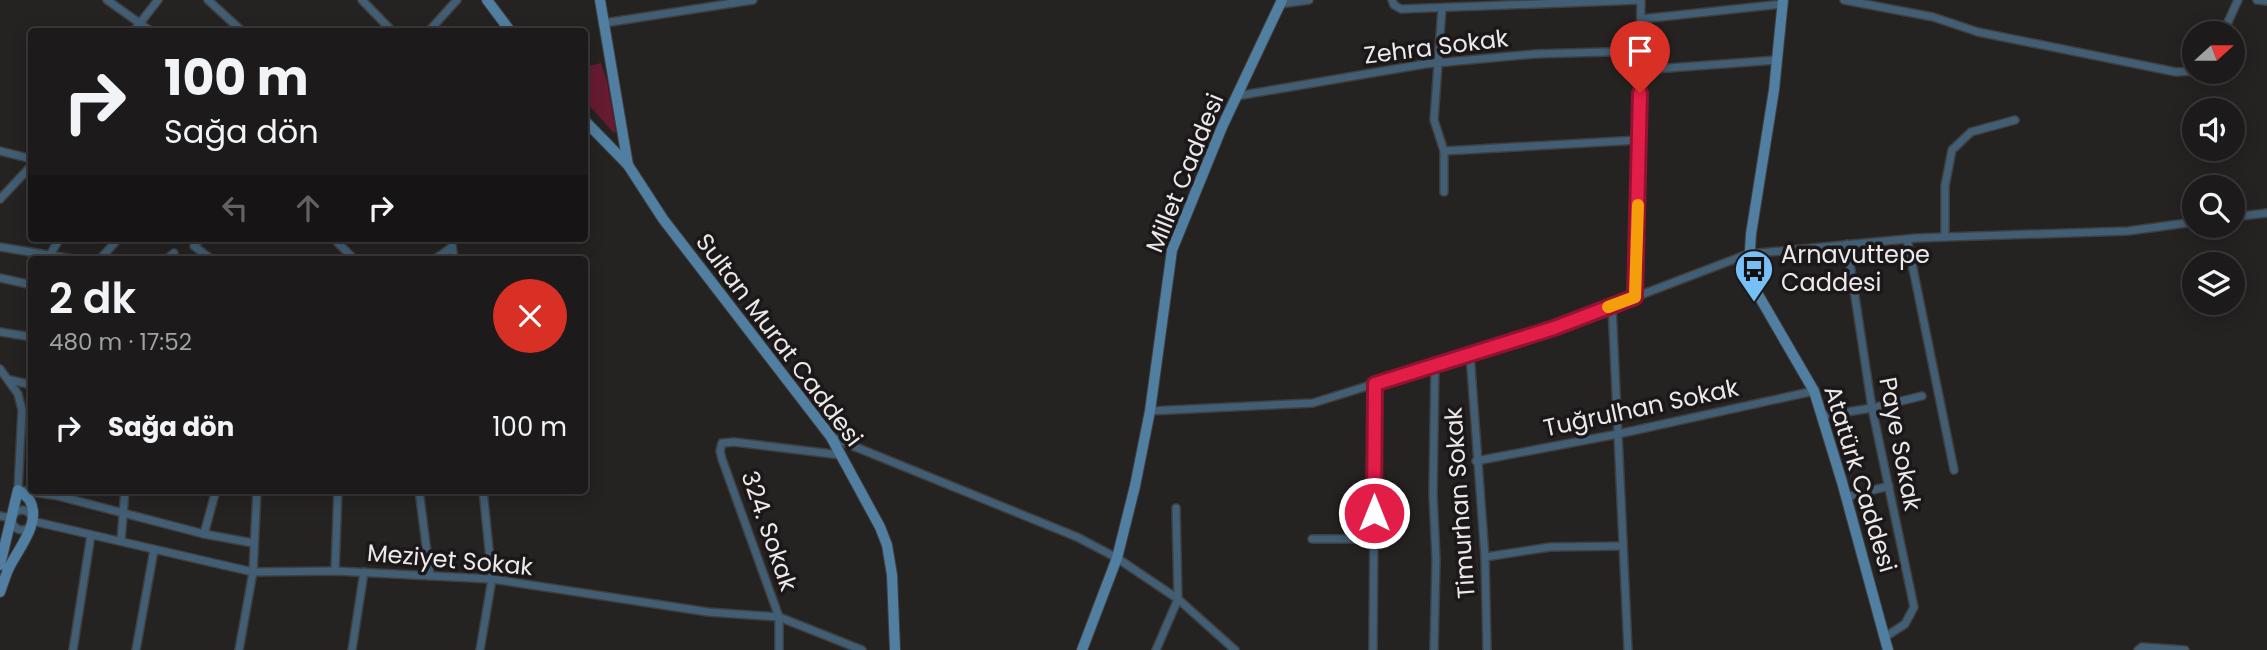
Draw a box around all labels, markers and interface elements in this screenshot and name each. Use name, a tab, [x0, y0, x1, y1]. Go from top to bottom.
street label: Zehra Sokak	[1362, 21, 1511, 72]
pin	[1610, 21, 1670, 93]
north arrow	[2182, 21, 2245, 84]
map controls	[2182, 21, 2245, 315]
icon: arrive	[1621, 32, 1659, 70]
text: 100 m	[164, 44, 309, 112]
icon: right	[49, 56, 140, 147]
street label: Millet Caddesi	[1138, 88, 1231, 257]
button: sound	[2182, 98, 2245, 161]
text: Sağa dön	[164, 109, 319, 154]
button: search	[2182, 175, 2245, 238]
icon: left	[216, 189, 254, 227]
icon: ahead	[289, 189, 327, 227]
icon: right	[362, 189, 400, 227]
street label: Sultan Murat Caddesi	[688, 226, 870, 453]
place label: Arnavuttepe Caddesi	[1781, 238, 1930, 299]
bus stop icon: Arnavuttepe Caddesi	[1733, 248, 1775, 303]
button: layers	[2182, 252, 2245, 315]
text: 2 dk	[49, 269, 136, 328]
button: close	[493, 279, 567, 353]
text: 480 m · 17:52	[49, 326, 192, 358]
street label: Tuğrulhan Sokak	[1540, 371, 1742, 444]
street label: Paye Sokak	[1871, 374, 1930, 514]
street label: Atatürk Caddesi	[1816, 382, 1905, 576]
street label: Timurhan Sokak	[1436, 406, 1483, 600]
icon: right	[49, 409, 87, 447]
text: Sağa dön	[108, 409, 234, 445]
text: 100 m	[492, 409, 567, 445]
street label: 324. Sokak	[734, 466, 806, 596]
position arrow	[1337, 476, 1411, 550]
street label: Meziyet Sokak	[366, 536, 535, 583]

